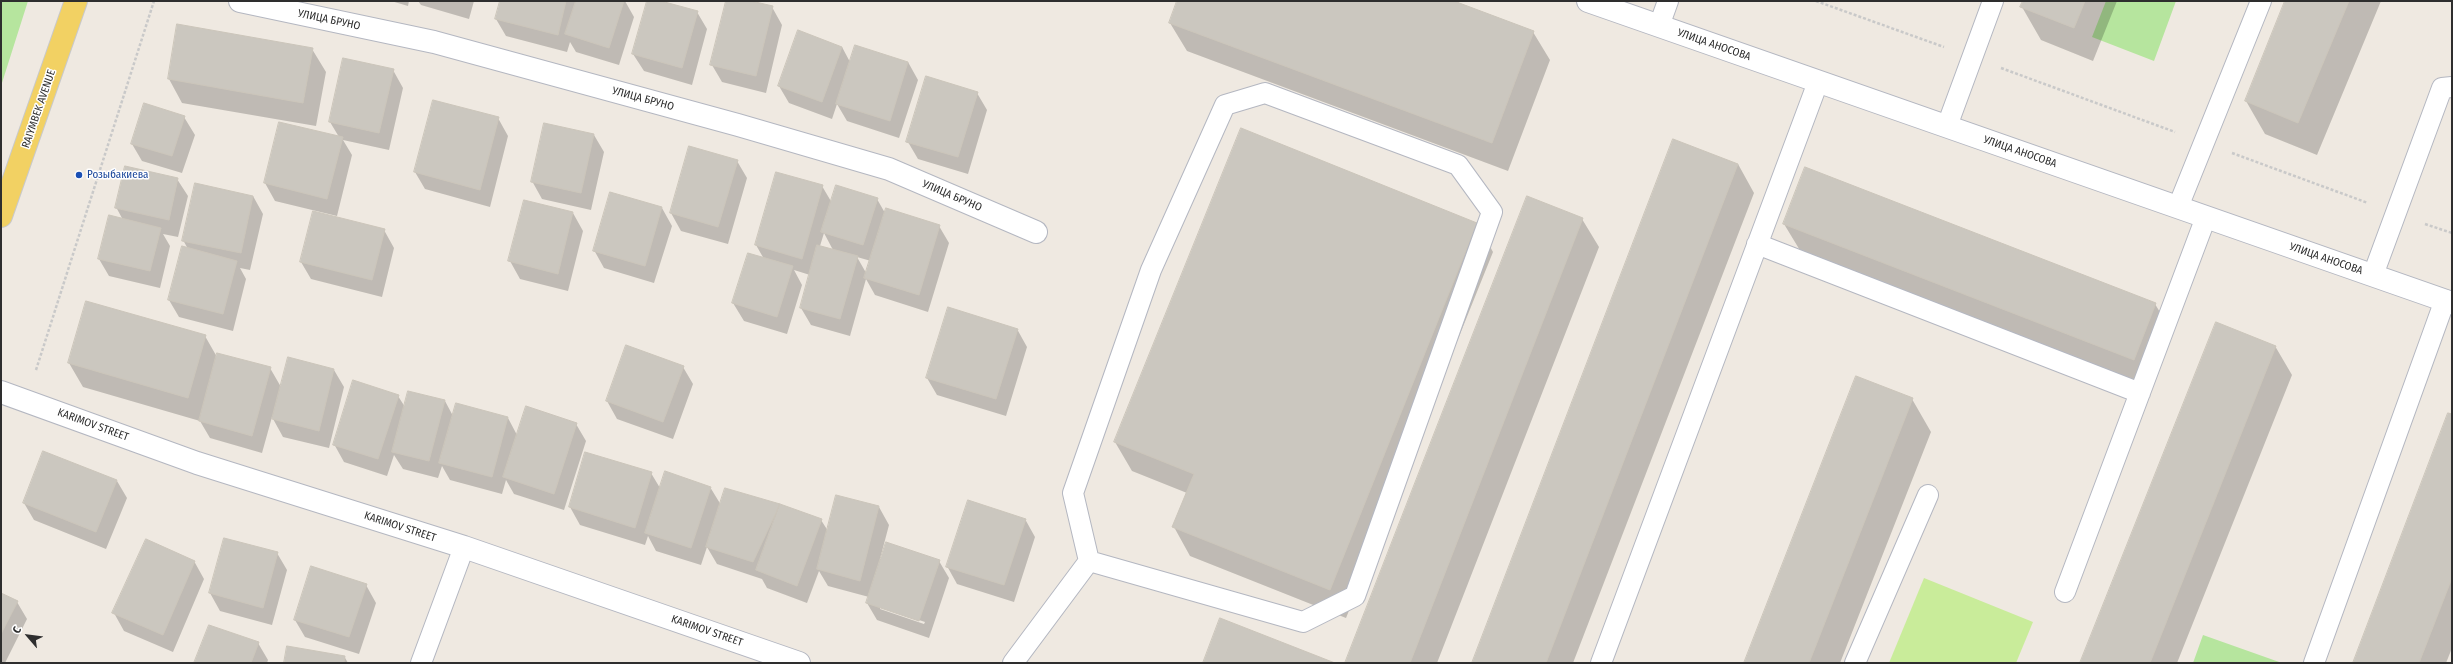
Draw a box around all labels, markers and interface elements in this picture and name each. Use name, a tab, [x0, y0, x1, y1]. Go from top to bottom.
street label: УЛИЦА БРУНО	[297, 7, 361, 33]
street label: УЛИЦА АНОСОВА	[1676, 26, 1752, 64]
street label: RAIYMBEK AVENUE	[19, 68, 59, 150]
street label: УЛИЦА БРУНО	[611, 84, 675, 114]
street label: УЛИЦА АНОСОВА	[1982, 133, 2058, 171]
place label: Розыбакиева	[87, 168, 148, 182]
marker: Розыбакиева	[74, 170, 84, 180]
street label: УЛИЦА БРУНО	[920, 178, 984, 214]
street label: УЛИЦА АНОСОВА	[2288, 240, 2364, 278]
street label: KARIMOV STREET	[56, 406, 130, 444]
street label: KARIMOV STREET	[362, 509, 438, 545]
street label: KARIMOV STREET	[669, 613, 745, 649]
north arrow	[8, 616, 48, 656]
text: С	[10, 625, 24, 636]

